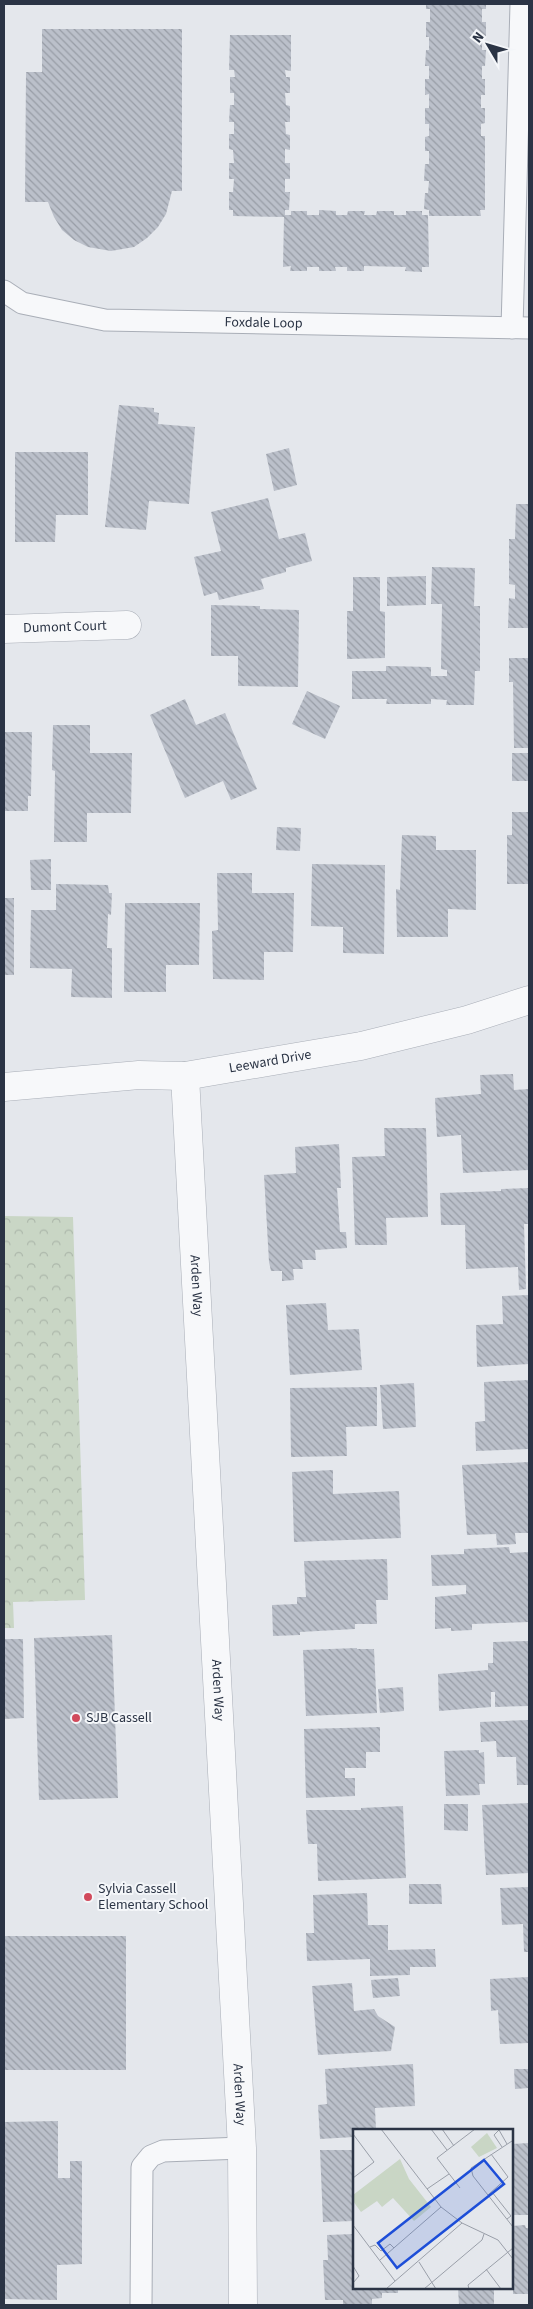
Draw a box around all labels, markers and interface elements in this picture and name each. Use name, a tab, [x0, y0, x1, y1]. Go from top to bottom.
north arrow	[463, 20, 513, 70]
text: N	[468, 28, 489, 47]
street label: Foxdale Loop	[224, 312, 303, 334]
street label: Dumont Court	[23, 616, 107, 638]
street label: Leeward Drive	[227, 1045, 313, 1078]
street label: Arden Way	[185, 1254, 208, 1318]
street label: Arden Way	[206, 1659, 229, 1722]
place label: SJB Cassell	[86, 1708, 152, 1728]
marker: SJB Cassell	[70, 1712, 82, 1724]
place label: Sylvia Cassell Elementary School	[98, 1879, 209, 1915]
marker: Sylvia Cassell Elementary School	[82, 1891, 94, 1903]
street label: Arden Way	[228, 2063, 251, 2126]
inset map	[353, 2129, 513, 2289]

